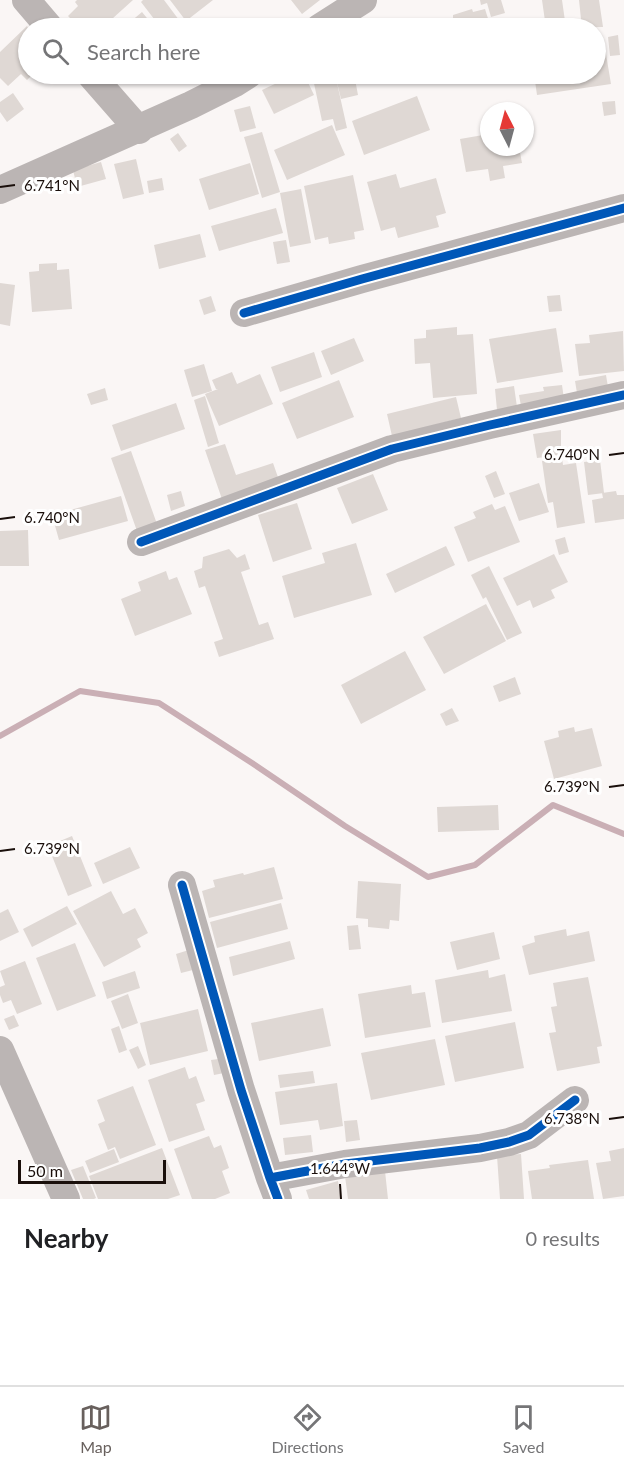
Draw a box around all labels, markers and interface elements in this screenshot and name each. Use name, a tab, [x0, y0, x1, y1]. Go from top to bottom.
search box	[18, 18, 606, 84]
icon: search	[39, 35, 72, 68]
text: Search here	[87, 38, 200, 65]
north arrow	[480, 102, 534, 156]
text: 6.741°N	[24, 176, 80, 194]
text: 6.740°N	[544, 445, 600, 463]
text: 6.740°N	[24, 508, 80, 526]
text: 6.739°N	[544, 777, 600, 795]
text: 6.739°N	[24, 839, 80, 857]
text: 6.738°N	[544, 1109, 600, 1127]
scale bar	[18, 1157, 166, 1184]
text: 1.644°W	[310, 1159, 371, 1177]
text: 50 m	[27, 1161, 63, 1180]
text: Nearby	[24, 1222, 109, 1254]
text: 0 results	[525, 1226, 600, 1250]
tab: Map	[79, 1401, 112, 1456]
tab: Directions	[271, 1401, 344, 1456]
tab: Saved	[503, 1401, 544, 1456]

